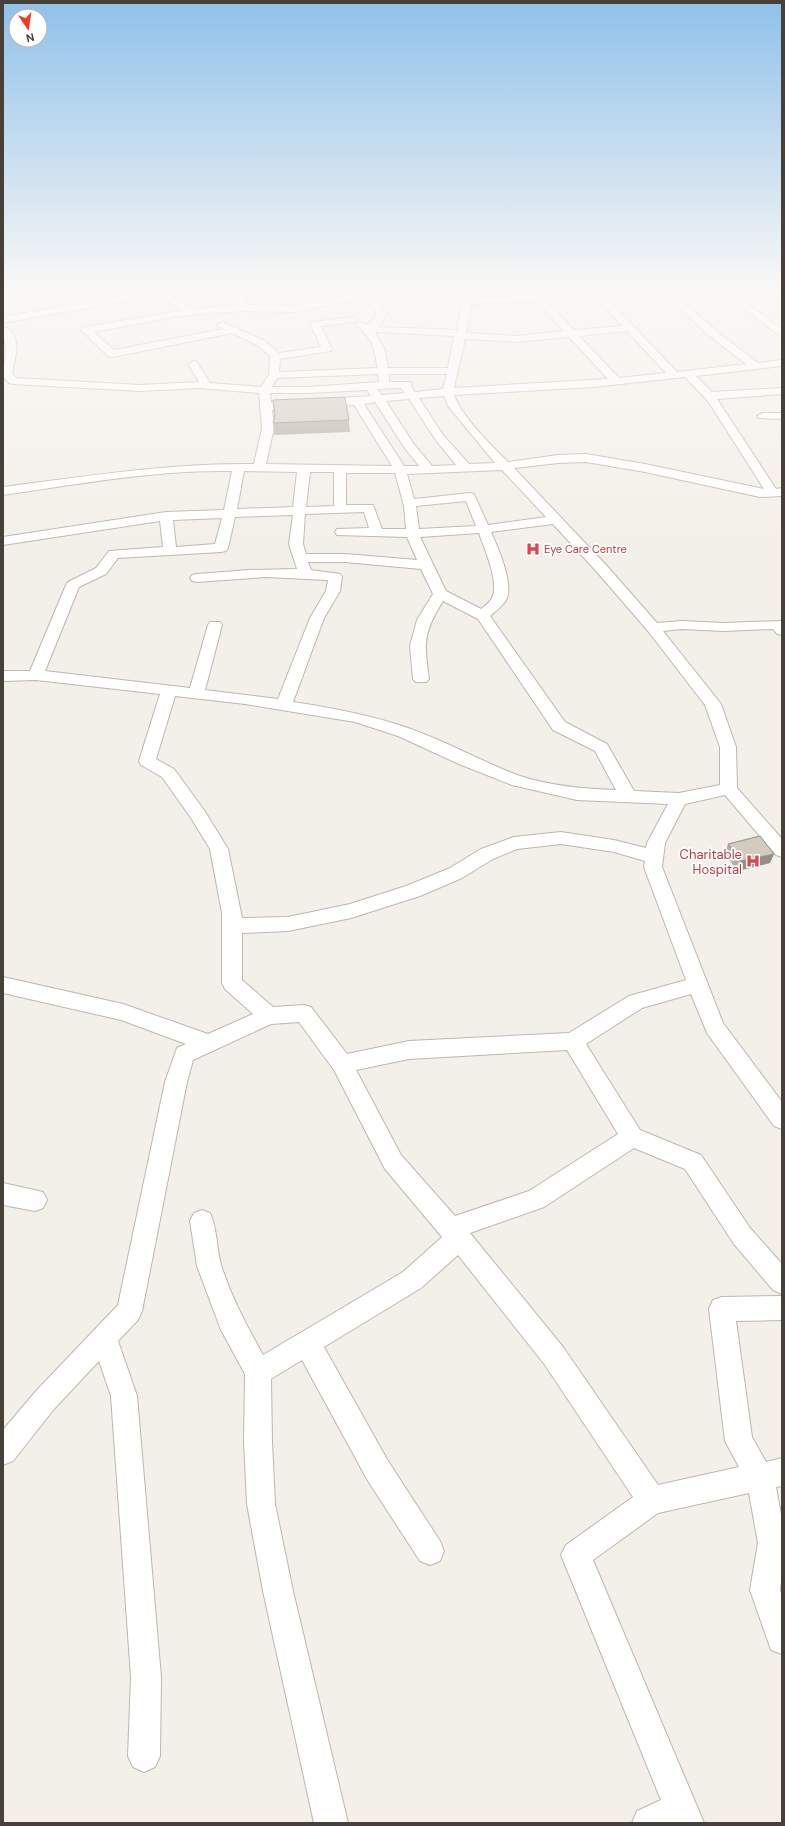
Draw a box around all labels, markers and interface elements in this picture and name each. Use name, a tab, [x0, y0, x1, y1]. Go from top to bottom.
north arrow	[8, 8, 48, 48]
text: N	[25, 30, 36, 45]
hospital icon: Eye Care Centre	[525, 541, 541, 557]
place label: Eye Care Centre	[544, 542, 627, 556]
place label: Charitable Hospital	[680, 846, 742, 878]
hospital icon: Charitable Hospital	[745, 853, 761, 869]

